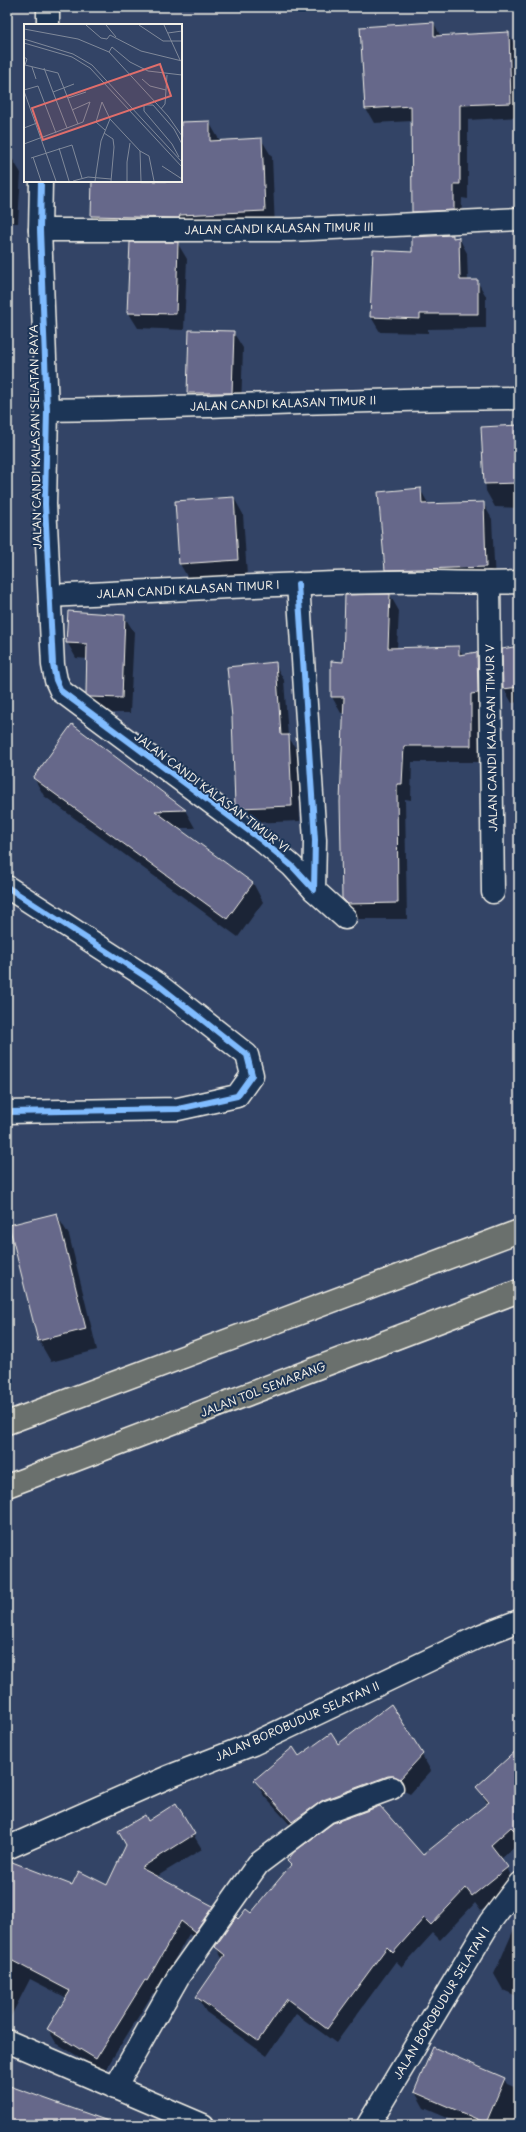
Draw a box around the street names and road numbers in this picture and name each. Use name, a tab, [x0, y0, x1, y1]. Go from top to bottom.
street label: JALAN CANDI KALASAN TIMUR III	[184, 218, 374, 238]
street label: JALAN CANDI KALASAN SELATAN RAYA	[25, 324, 45, 550]
street label: JALAN CANDI KALASAN TIMUR II	[190, 391, 376, 415]
street label: JALAN CANDI KALASAN TIMUR I	[96, 576, 280, 602]
street label: JALAN CANDI KALASAN TIMUR V	[481, 644, 501, 832]
street label: JALAN CANDI KALASAN TIMUR VI	[131, 728, 293, 856]
street label: JALAN TOL SEMARANG	[197, 1357, 329, 1421]
street label: JALAN BOROBUDUR SELATAN II	[212, 1677, 382, 1765]
street label: JALAN BOROBUDUR SELATAN I	[389, 1923, 493, 2083]

